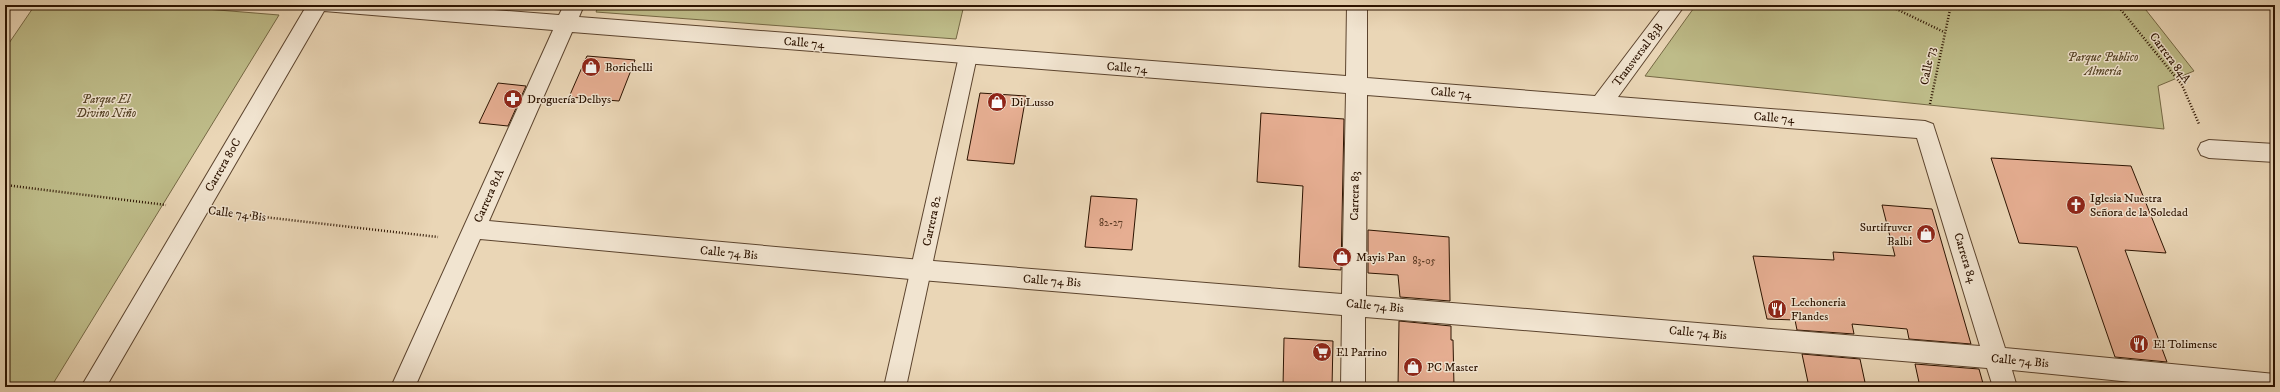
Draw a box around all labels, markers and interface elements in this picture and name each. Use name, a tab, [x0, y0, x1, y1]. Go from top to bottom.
street label: Transversal 83B	[1609, 20, 1667, 90]
street label: Carrera 84A	[2146, 30, 2194, 87]
street label: Calle 74	[783, 34, 826, 52]
street label: Calle 73	[1917, 46, 1939, 86]
park label: Parque Publico Almería	[2068, 50, 2139, 79]
shop icon: Borichelli	[580, 56, 602, 78]
street label: Calle 74	[1106, 59, 1149, 77]
place label: Borichelli	[605, 60, 653, 75]
street label: Calle 74	[1430, 84, 1473, 102]
pharmacy icon: Droguería Delbys	[502, 88, 524, 110]
shop icon: Di Lusso	[986, 91, 1008, 113]
park label: Parque El Divino Niño	[76, 92, 137, 121]
place label: Droguería Delbys	[527, 92, 611, 107]
place label: Di Lusso	[1011, 95, 1054, 110]
street label: Calle 74	[1753, 109, 1796, 127]
street label: Carrera 80C	[202, 135, 244, 195]
street label: Carrera 81A	[471, 167, 508, 225]
street label: Carrera 83	[1347, 171, 1363, 221]
place label: Iglesia Nuestra Señora de la Soledad	[2090, 191, 2188, 220]
street label: Carrera 82	[919, 194, 945, 248]
church icon: Iglesia Nuestra Señora de la Soledad	[2065, 194, 2087, 216]
street label: Calle 74 Bis	[207, 203, 267, 225]
house number: 82-27	[1099, 217, 1123, 229]
place label: Surtifruver Balbi	[1860, 220, 1913, 249]
shop icon: Surtifruver Balbi	[1915, 223, 1937, 245]
street label: Carrera 84	[1950, 231, 1980, 286]
street label: Calle 74 Bis	[699, 243, 759, 263]
shop icon: Mayis Pan	[1331, 246, 1353, 268]
place label: Mayis Pan	[1356, 250, 1406, 265]
house number: 83-05	[1412, 255, 1436, 267]
street label: Calle 74 Bis	[1023, 271, 1081, 291]
place label: Lechoneria Flandes	[1791, 295, 1847, 324]
street label: Calle 74 Bis	[1345, 296, 1405, 316]
restaurant icon: Lechoneria Flandes	[1766, 298, 1788, 320]
street label: Calle 74 Bis	[1668, 323, 1728, 343]
restaurant icon: El Tolimense	[2128, 333, 2150, 355]
place label: El Tolimense	[2153, 337, 2217, 352]
supermarket icon: El Parrino	[1311, 341, 1333, 363]
place label: El Parrino	[1336, 345, 1387, 360]
street label: Calle 74 Bis	[1990, 351, 2050, 371]
shop icon: PC Master	[1402, 356, 1424, 378]
place label: PC Master	[1427, 360, 1478, 375]

